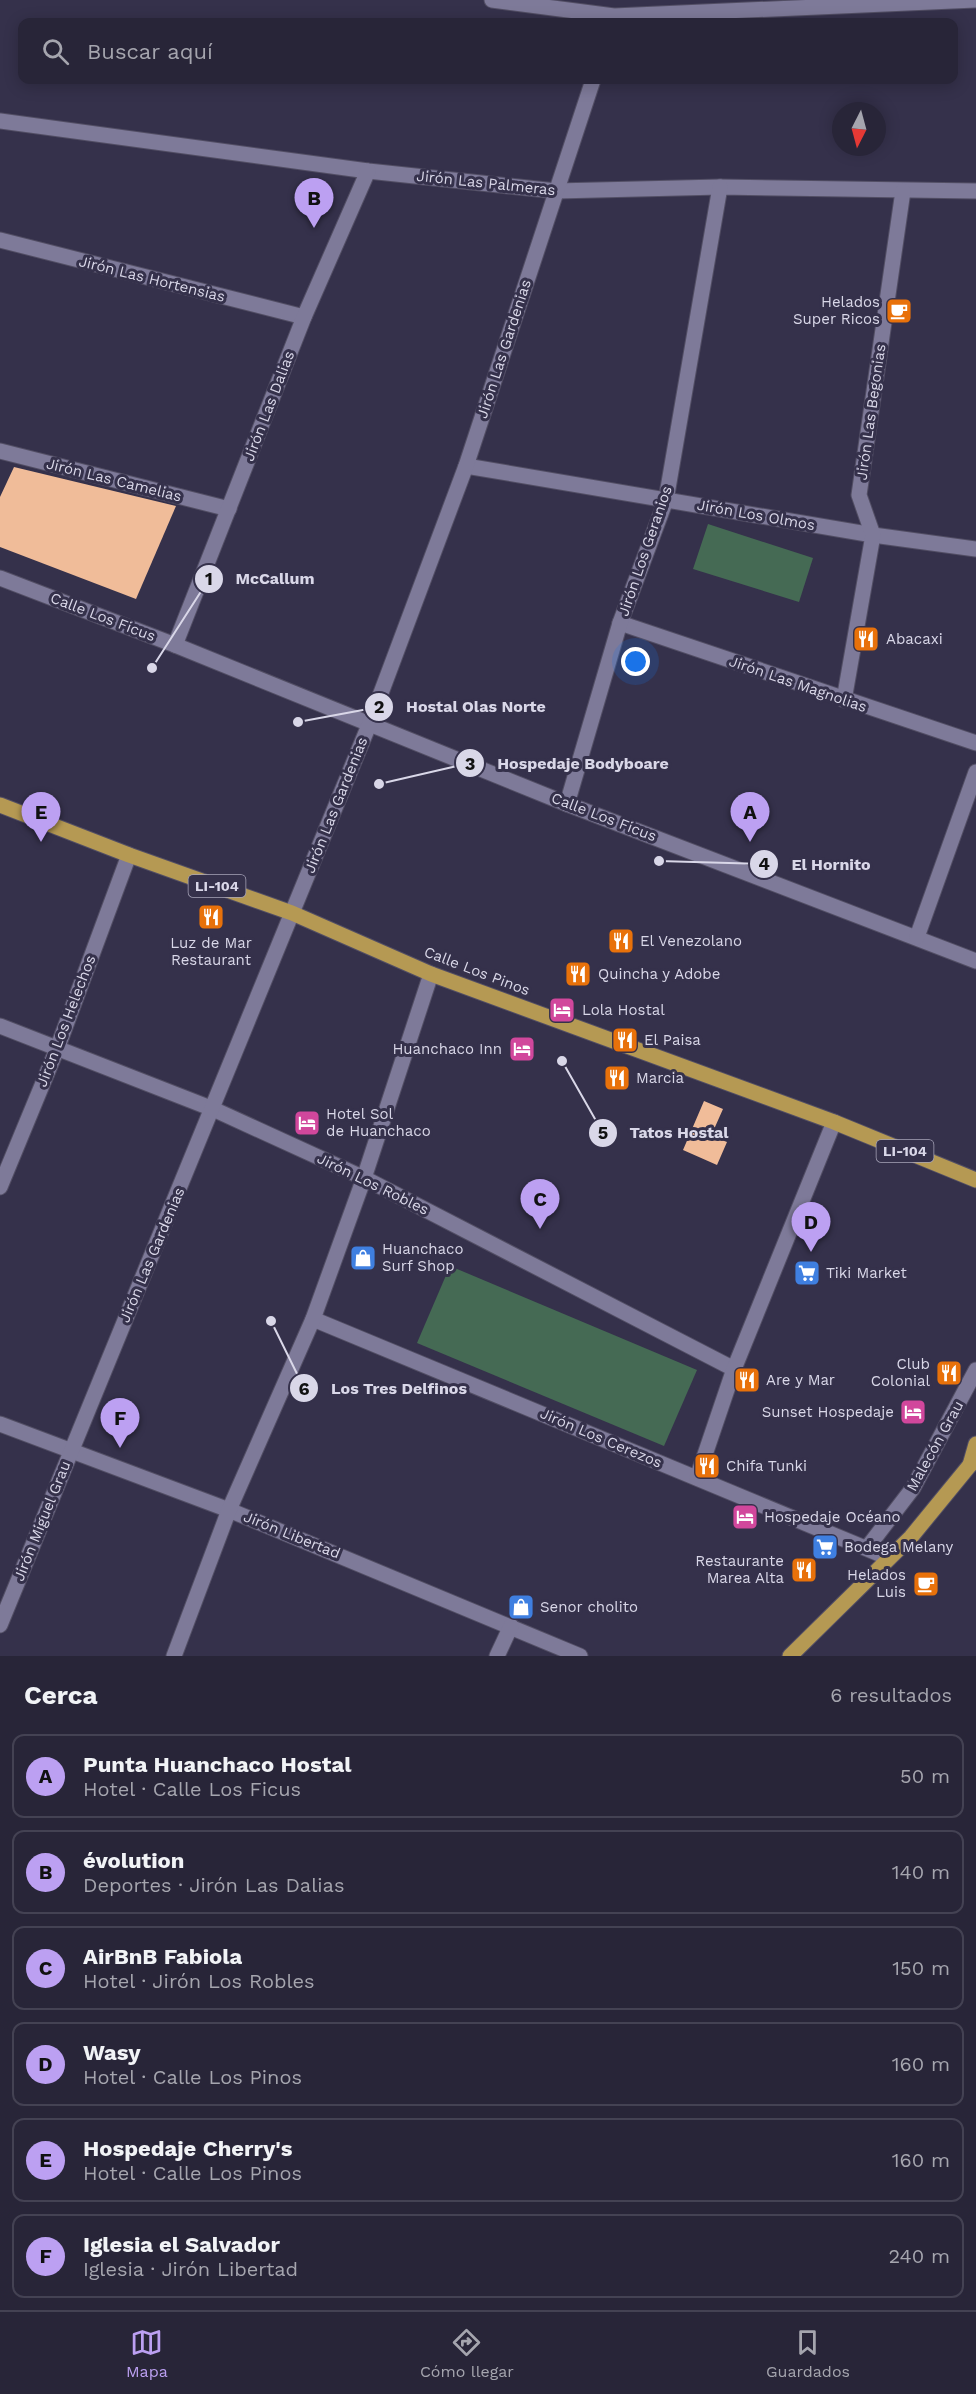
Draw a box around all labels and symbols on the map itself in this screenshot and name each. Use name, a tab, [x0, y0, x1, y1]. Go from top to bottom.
north arrow	[832, 102, 886, 156]
street label: Jirón Las Palmeras	[416, 167, 556, 199]
pin: B	[294, 178, 334, 228]
street label: Jirón Las Hortensias	[77, 252, 227, 306]
street label: Jirón Las Gardenias	[473, 277, 535, 421]
place label: Helados Super Ricos	[793, 293, 880, 328]
cafe icon: Helados Super Ricos	[884, 296, 914, 326]
street label: Jirón Las Begonias	[853, 343, 889, 481]
street label: Jirón Las Dalias	[240, 348, 298, 464]
street label: Jirón Las Camelias	[44, 454, 184, 506]
street label: Jirón Los Geranios	[614, 483, 676, 618]
street label: Jirón Los Olmos	[696, 496, 816, 534]
callout: McCallum	[194, 562, 327, 596]
text: 1	[205, 568, 213, 589]
text: McCallum	[235, 569, 315, 588]
street label: Calle Los Ficus	[48, 589, 158, 645]
restaurant icon: Abacaxi	[851, 624, 881, 654]
place label: Abacaxi	[886, 630, 943, 648]
your location	[621, 647, 650, 676]
street label: Jirón Las Magnolias	[727, 652, 869, 716]
callout: Hostal Olas Norte	[364, 690, 558, 724]
text: 2	[374, 696, 384, 717]
text: Hostal Olas Norte	[406, 697, 546, 716]
street label: Jirón Las Gardenias	[300, 734, 372, 876]
callout: Hospedaje Bodyboare	[455, 746, 681, 780]
text: 3	[465, 753, 475, 774]
text: Hospedaje Bodyboare	[497, 754, 669, 773]
street label: Calle Los Ficus	[549, 789, 659, 845]
pin: E	[22, 792, 60, 842]
pin: A	[730, 792, 770, 842]
callout: El Hornito	[749, 847, 883, 881]
text: 4	[758, 853, 770, 874]
text: El Hornito	[791, 855, 871, 874]
road number: LI-104	[188, 875, 246, 897]
restaurant icon: Luz de Mar Restaurant	[196, 902, 226, 932]
restaurant icon: El Venezolano	[606, 926, 636, 956]
place label: El Venezolano	[640, 932, 742, 950]
place label: Luz de Mar Restaurant	[170, 934, 252, 969]
street label: Calle Los Pinos	[422, 943, 533, 999]
street label: Jirón Los Helechos	[33, 952, 99, 1090]
restaurant icon: Quincha y Adobe	[563, 959, 593, 989]
place label: Quincha y Adobe	[598, 965, 720, 983]
hotel icon: Lola Hostal	[547, 995, 577, 1025]
place label: Lola Hostal	[582, 1001, 665, 1019]
restaurant icon: El Paisa	[610, 1025, 640, 1055]
place label: El Paisa	[644, 1031, 701, 1049]
hotel icon: Huanchaco Inn	[507, 1034, 537, 1064]
place label: Huanchaco Inn	[392, 1040, 502, 1058]
restaurant icon: Marcia	[602, 1063, 632, 1093]
place label: Marcia	[636, 1069, 684, 1087]
place label: Hotel Sol de Huanchaco	[326, 1105, 431, 1140]
hotel icon: Hotel Sol de Huanchaco	[292, 1108, 322, 1138]
callout: Tatos Hostal	[588, 1116, 741, 1150]
text: 5	[598, 1122, 608, 1143]
text: Tatos Hostal	[629, 1123, 729, 1142]
road number: LI-104	[876, 1140, 934, 1162]
street label: Jirón Los Robles	[314, 1149, 432, 1219]
pin: C	[520, 1180, 560, 1229]
street label: Jirón Las Gardenias	[115, 1185, 189, 1325]
pin: D	[792, 1202, 830, 1252]
place label: Huanchaco Surf Shop	[382, 1240, 464, 1275]
shop icon: Huanchaco Surf Shop	[348, 1243, 378, 1273]
supermarket icon: Tiki Market	[792, 1258, 822, 1288]
place label: Tiki Market	[826, 1264, 907, 1282]
place label: Club Colonial	[871, 1355, 930, 1390]
restaurant icon: Club Colonial	[934, 1358, 964, 1388]
restaurant icon: Are y Mar	[732, 1365, 762, 1395]
callout: Los Tres Delfinos	[289, 1371, 479, 1405]
place label: Are y Mar	[766, 1371, 835, 1389]
text: 6	[298, 1378, 310, 1399]
text: Los Tres Delfinos	[331, 1379, 467, 1398]
hotel icon: Sunset Hospedaje	[898, 1397, 928, 1427]
pin: F	[100, 1398, 140, 1448]
street label: Malecón Grau	[903, 1398, 967, 1494]
place label: Sunset Hospedaje	[762, 1403, 894, 1421]
street label: Jirón Los Cerezos	[537, 1404, 665, 1472]
restaurant icon: Chifa Tunki	[692, 1451, 722, 1481]
place label: Chifa Tunki	[726, 1457, 807, 1475]
street label: Jirón Miguel Grau	[10, 1458, 74, 1584]
hotel icon: Hospedaje Océano	[730, 1502, 760, 1532]
street label: Jirón Libertad	[241, 1507, 343, 1563]
place label: Hospedaje Océano	[764, 1508, 901, 1526]
supermarket icon: Bodega Melany	[810, 1532, 840, 1562]
place label: Bodega Melany	[844, 1538, 954, 1556]
place label: Restaurante Marea Alta	[695, 1552, 785, 1587]
restaurant icon: Restaurante Marea Alta	[789, 1555, 819, 1585]
place label: Helados Luis	[847, 1566, 906, 1601]
cafe icon: Helados Luis	[911, 1569, 941, 1599]
shop icon: Senor cholito	[506, 1592, 536, 1622]
place label: Senor cholito	[540, 1598, 638, 1616]

